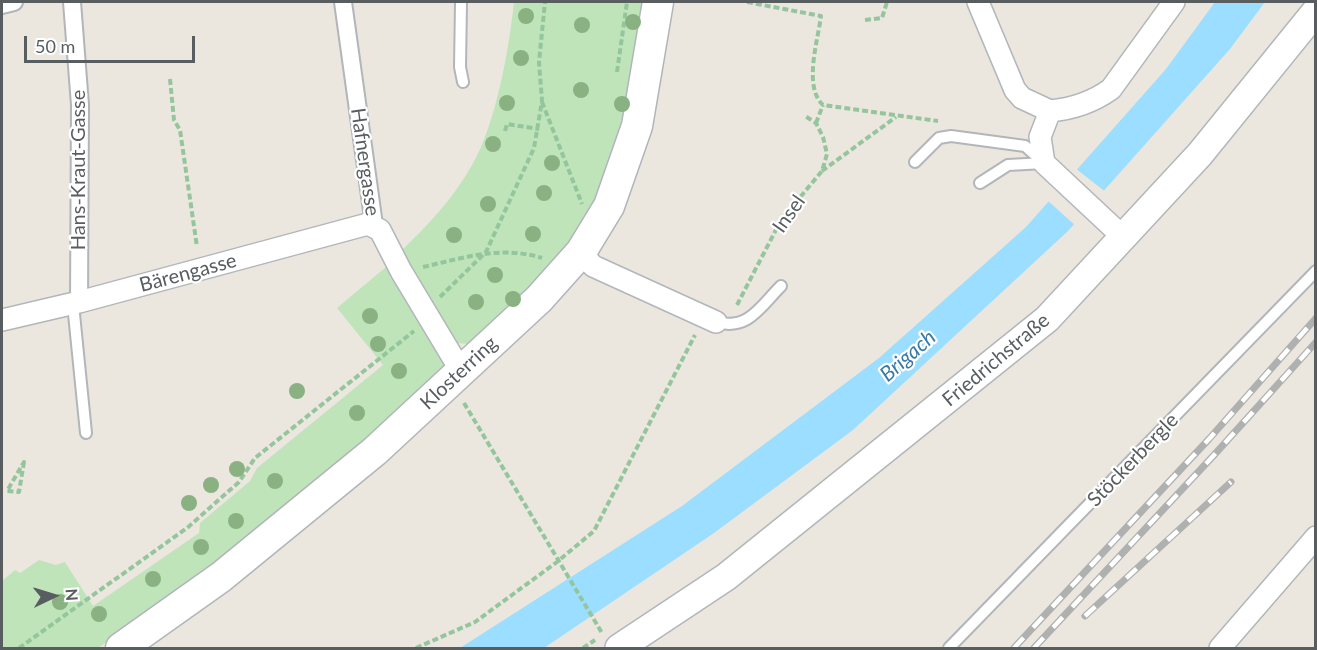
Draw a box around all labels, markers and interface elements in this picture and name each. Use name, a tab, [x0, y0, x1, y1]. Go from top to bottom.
scale bar	[27, 24, 198, 62]
text: 50 m	[35, 35, 75, 57]
street label: Hans-Kraut-Gasse	[67, 90, 91, 250]
street label: Hafnergasse	[346, 106, 384, 218]
street label: Insel	[768, 191, 810, 237]
street label: Bärengasse	[137, 249, 239, 297]
street label: Friedrichstraße	[938, 308, 1054, 412]
water label: Brigach	[875, 325, 941, 387]
street label: Klosterring	[416, 331, 502, 415]
street label: Stöckerbergle	[1083, 408, 1183, 512]
north arrow	[24, 566, 84, 626]
text: N	[63, 588, 82, 602]

